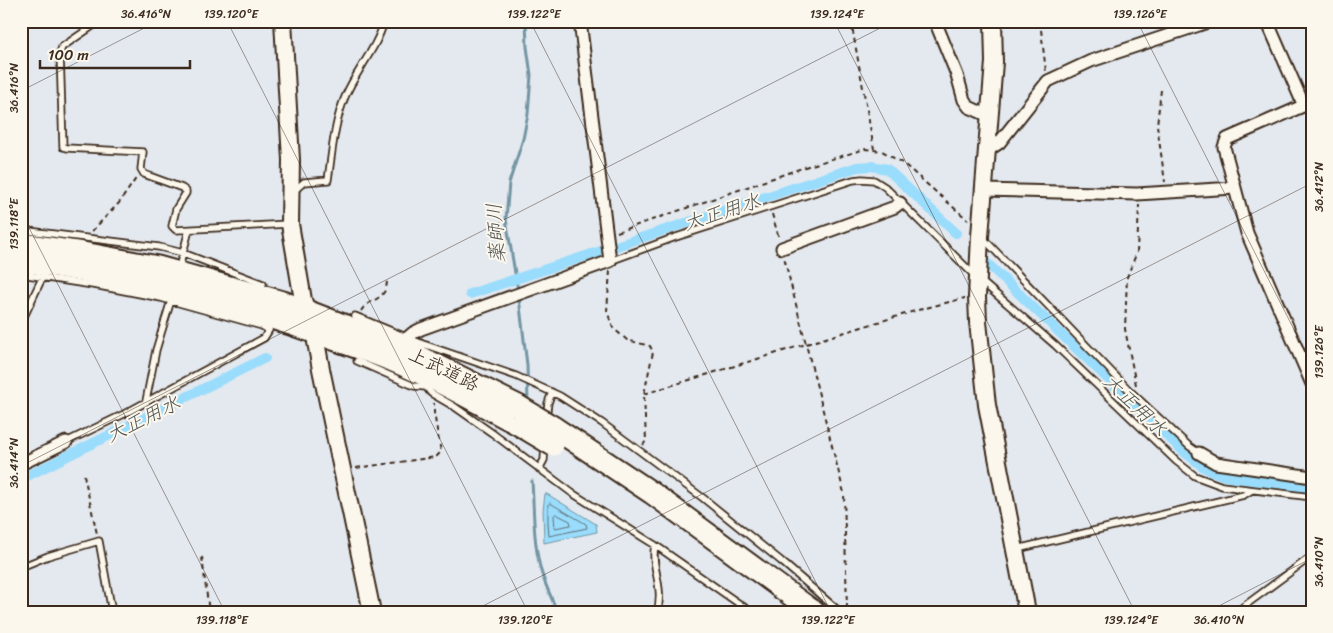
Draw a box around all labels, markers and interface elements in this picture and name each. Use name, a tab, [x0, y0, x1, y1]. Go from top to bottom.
text: 36.416°N	[121, 3, 172, 25]
text: 139.120°E	[204, 3, 259, 25]
text: 139.122°E	[507, 3, 562, 25]
text: 139.124°E	[810, 3, 865, 25]
text: 139.126°E	[1113, 3, 1168, 25]
scale bar	[40, 38, 190, 70]
text: 100 m	[48, 42, 89, 68]
text: 36.416°N	[3, 62, 25, 113]
text: 36.412°N	[1308, 161, 1330, 212]
water label: 大正用水	[679, 183, 765, 241]
text: 139.118°E	[3, 197, 25, 250]
water label: 薬師川	[476, 202, 516, 264]
text: 139.126°E	[1308, 324, 1330, 379]
street label: 上武道路	[403, 338, 485, 400]
water label: 大正用水	[1094, 365, 1176, 445]
water label: 大正用水	[99, 386, 187, 452]
text: 36.414°N	[3, 437, 25, 488]
text: 36.410°N	[1308, 536, 1330, 587]
text: 139.118°E	[196, 609, 249, 631]
text: 139.120°E	[498, 609, 553, 631]
text: 139.122°E	[801, 609, 856, 631]
text: 139.124°E	[1104, 609, 1159, 631]
text: 36.410°N	[1194, 609, 1245, 631]

